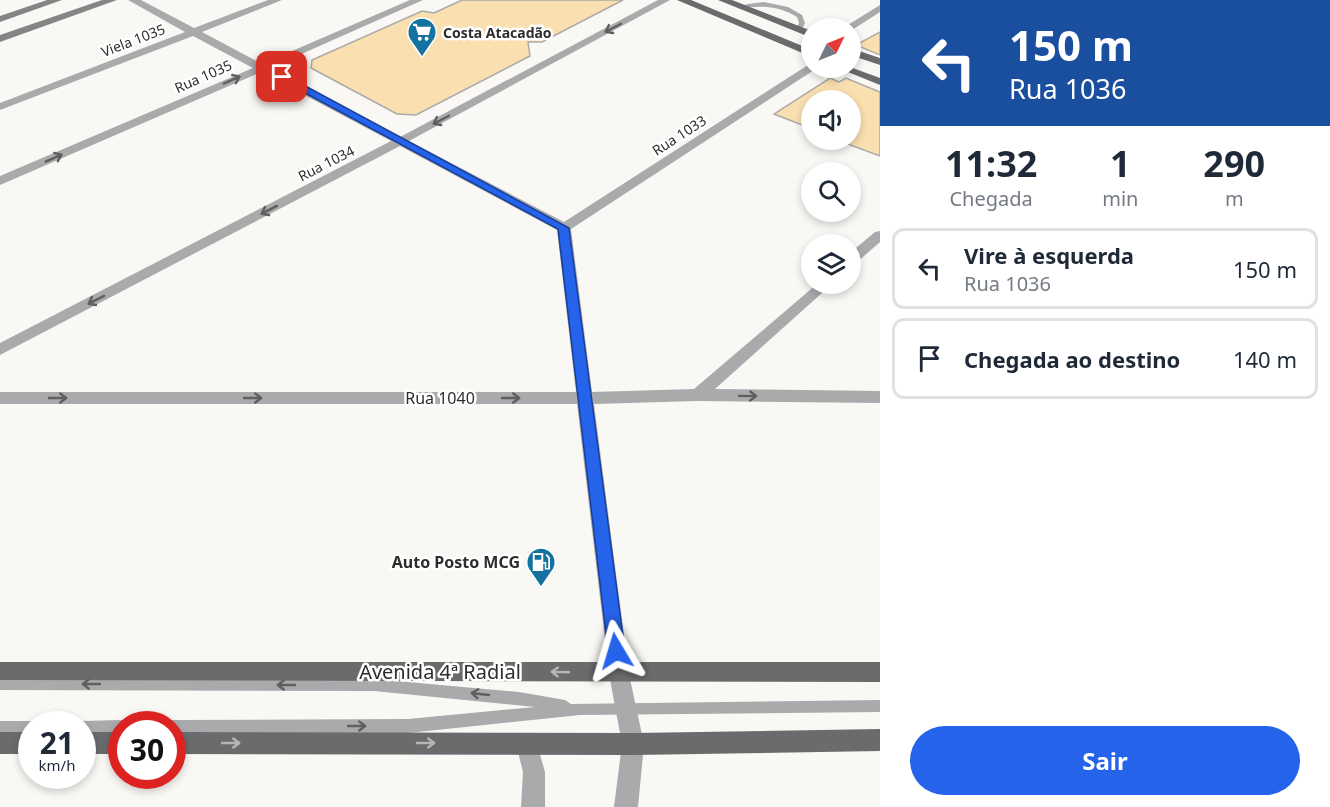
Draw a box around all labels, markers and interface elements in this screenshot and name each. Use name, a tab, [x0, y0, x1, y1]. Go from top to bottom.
supermarket icon: Costa Atacadão	[406, 16, 438, 58]
text: 150 m	[1009, 16, 1133, 73]
north arrow	[801, 18, 861, 78]
map controls	[801, 18, 861, 294]
street label: Viela 1035	[98, 19, 168, 61]
place label: Costa Atacadão	[443, 23, 552, 42]
one-way arrow	[605, 23, 623, 34]
icon: left	[910, 24, 988, 102]
pin	[256, 51, 307, 102]
street label: Rua 1035	[171, 55, 235, 97]
icon: arrive	[265, 60, 298, 93]
text: Rua 1036	[1009, 70, 1126, 107]
one-way arrow	[223, 74, 241, 85]
button: sound	[801, 90, 861, 150]
street label: Rua 1033	[648, 110, 710, 160]
one-way arrow	[433, 114, 451, 126]
text: 11:32	[945, 139, 1037, 188]
text: 1	[1110, 139, 1131, 188]
text: 290	[1203, 139, 1265, 188]
street label: Rua 1034	[295, 141, 357, 185]
one-way arrow	[44, 152, 62, 163]
button: search	[801, 162, 861, 222]
text: Chegada	[949, 185, 1033, 212]
text: min	[1102, 185, 1138, 212]
text: m	[1225, 185, 1244, 212]
one-way arrow	[260, 205, 278, 216]
button: layers	[801, 234, 861, 294]
text: Vire à esquerda	[964, 240, 1134, 270]
icon: left	[913, 252, 946, 285]
text: 150 m	[1233, 254, 1297, 284]
text: Rua 1036	[964, 270, 1051, 297]
one-way arrow	[87, 295, 105, 306]
icon: arrive	[913, 342, 946, 375]
text: Chegada ao destino	[964, 344, 1180, 374]
text: 140 m	[1233, 344, 1297, 374]
street label: Rua 1040	[405, 387, 475, 409]
one-way arrow	[738, 390, 758, 402]
one-way arrow	[48, 392, 68, 404]
one-way arrow	[243, 392, 263, 404]
one-way arrow	[501, 392, 521, 404]
fuel station icon: Auto Posto MCG	[525, 546, 557, 588]
place label: Auto Posto MCG	[392, 551, 520, 573]
position arrow	[584, 619, 648, 683]
street label: Avenida 4ª Radial	[359, 658, 521, 685]
one-way arrow	[551, 666, 571, 678]
one-way arrow	[81, 678, 101, 690]
one-way arrow	[276, 679, 296, 691]
one-way arrow	[471, 688, 491, 699]
speed limit sign: 30	[108, 711, 186, 789]
one-way arrow	[346, 720, 366, 732]
text: 21	[40, 722, 74, 763]
button: Sair	[910, 726, 1300, 795]
one-way arrow	[220, 737, 240, 749]
one-way arrow	[415, 737, 435, 749]
text: km/h	[39, 755, 75, 775]

